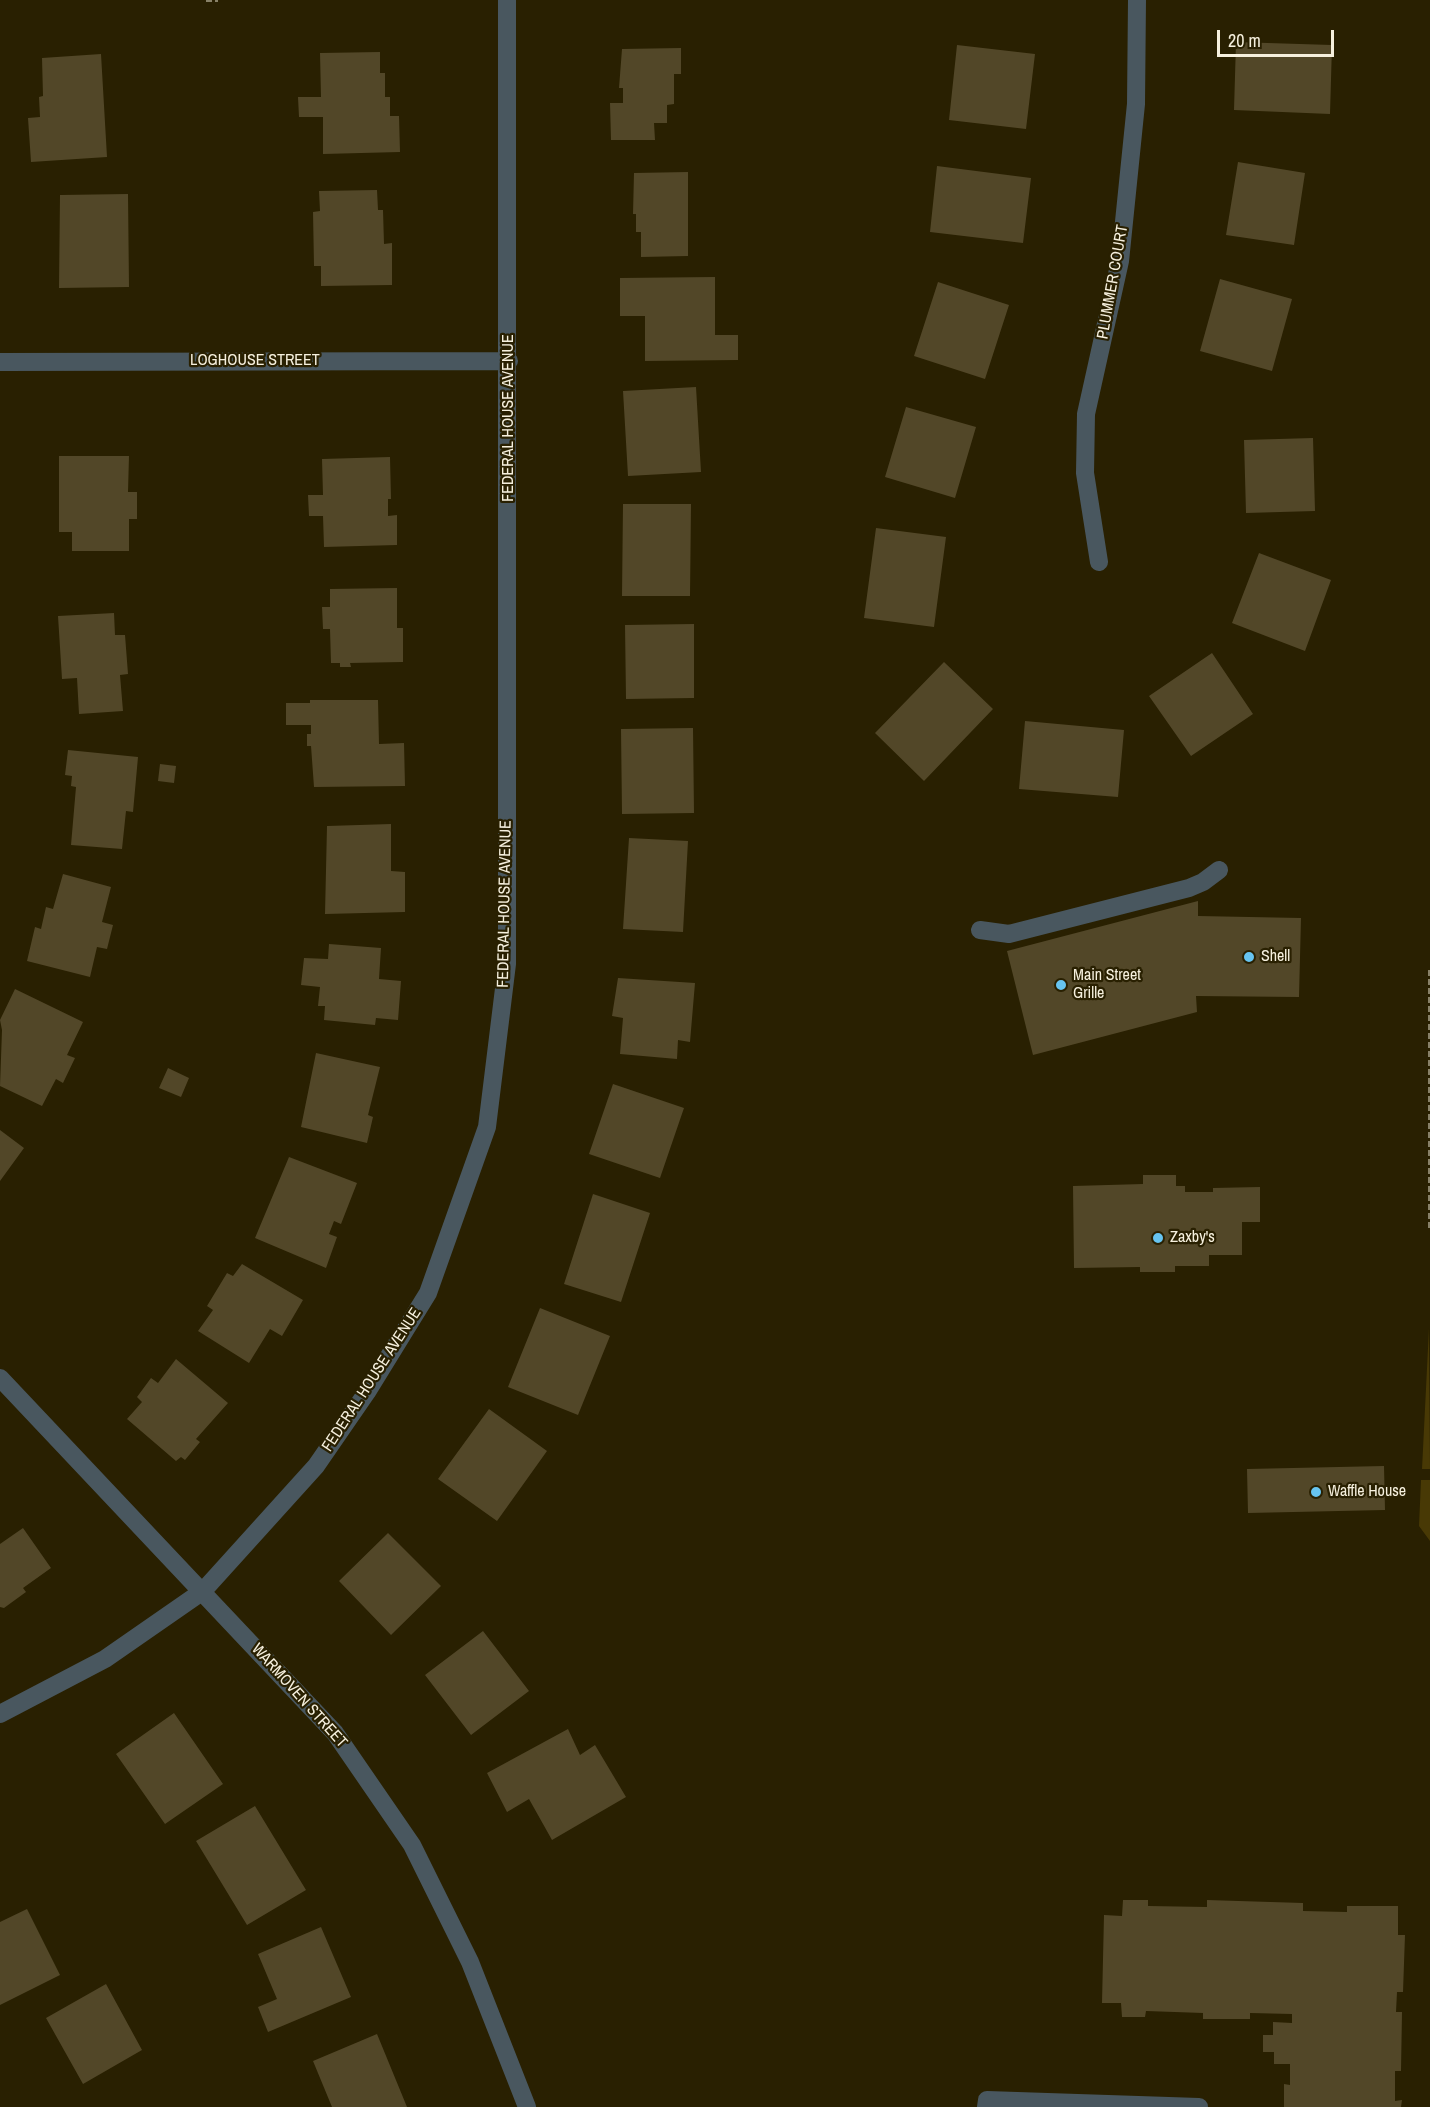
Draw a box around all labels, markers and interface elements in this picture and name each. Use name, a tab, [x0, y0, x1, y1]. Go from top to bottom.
scale bar	[1220, 18, 1337, 56]
text: 20 m	[1228, 28, 1261, 53]
street label: PLUMMER COURT	[1094, 223, 1132, 341]
street label: FEDERAL HOUSE AVENUE	[499, 334, 519, 502]
street label: LOGHOUSE STREET	[190, 351, 320, 371]
street label: FEDERAL HOUSE AVENUE	[494, 820, 516, 988]
place label: Shell	[1261, 947, 1290, 967]
marker: Shell	[1242, 950, 1256, 964]
place label: Main Street Grille	[1073, 966, 1141, 1004]
marker: Main Street Grille	[1054, 978, 1068, 992]
place label: Zaxby's	[1170, 1228, 1215, 1248]
marker: Zaxby's	[1151, 1231, 1165, 1245]
street label: FEDERAL HOUSE AVENUE	[318, 1305, 426, 1455]
place label: Waffle House	[1328, 1482, 1406, 1502]
marker: Waffle House	[1309, 1485, 1323, 1499]
street label: WARMOVEN STREET	[247, 1640, 351, 1752]

